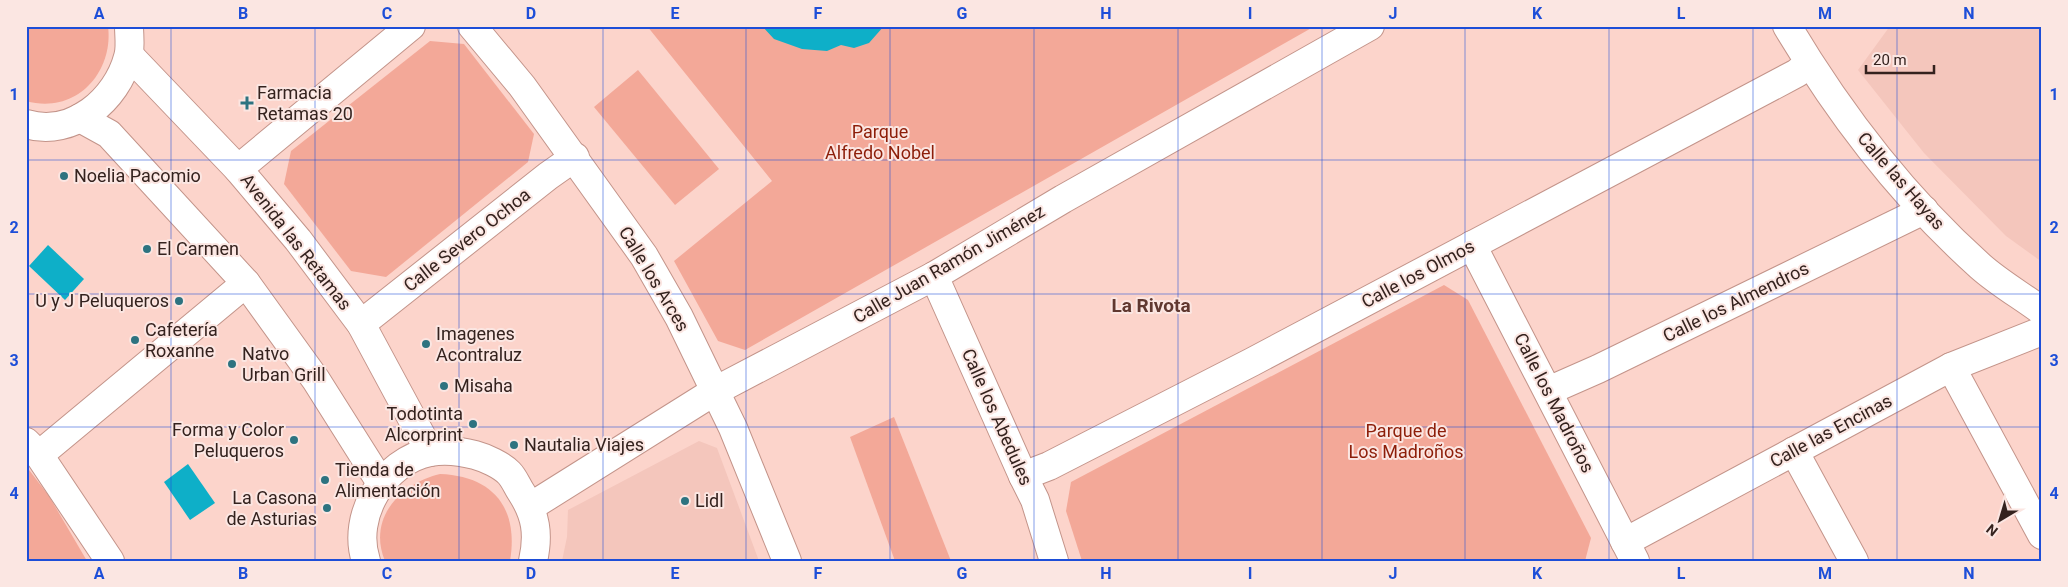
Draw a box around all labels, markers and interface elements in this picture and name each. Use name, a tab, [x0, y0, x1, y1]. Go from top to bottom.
text: A	[94, 4, 105, 23]
text: B	[238, 4, 248, 23]
text: C	[382, 4, 392, 23]
text: D	[526, 4, 536, 23]
text: E	[671, 4, 680, 23]
text: F	[814, 4, 823, 23]
text: G	[957, 4, 968, 23]
text: H	[1100, 4, 1112, 23]
text: I	[1248, 4, 1252, 23]
text: J	[1389, 4, 1397, 23]
text: K	[1532, 4, 1543, 23]
text: L	[1677, 4, 1686, 23]
text: M	[1818, 4, 1832, 23]
text: N	[1963, 4, 1975, 23]
scale bar	[1866, 42, 1933, 74]
text: 20 m	[1873, 51, 1907, 69]
place label: Farmacia Retamas 20	[257, 82, 353, 124]
text: 1	[9, 85, 19, 104]
text: 1	[2049, 85, 2059, 104]
marker: Farmacia Retamas 20	[241, 97, 253, 109]
park label: Parque Alfredo Nobel	[825, 121, 935, 163]
street label: Calle las Hayas	[1853, 128, 1949, 234]
place label: Noelia Pacomio	[74, 165, 201, 186]
street label: Avenida las Retamas	[237, 169, 356, 314]
marker: Noelia Pacomio	[58, 170, 70, 182]
street label: Calle Severo Ochoa	[399, 184, 534, 296]
street label: Calle Juan Ramón Jiménez	[849, 200, 1048, 327]
text: 2	[9, 218, 19, 237]
text: 2	[2049, 218, 2059, 237]
street label: Calle los Arces	[615, 223, 694, 335]
street label: Calle los Olmos	[1358, 235, 1478, 312]
place label: El Carmen	[157, 238, 239, 259]
marker: El Carmen	[141, 243, 153, 255]
street label: Calle los Almendros	[1659, 257, 1812, 346]
place label: U y J Peluqueros	[35, 290, 169, 311]
district label: La Rivota	[1111, 294, 1191, 317]
marker: U y J Peluqueros	[173, 295, 185, 307]
place label: Cafetería Roxanne	[145, 319, 218, 361]
place label: Imagenes Acontraluz	[436, 323, 522, 365]
street label: Calle los Madroños	[1510, 329, 1599, 476]
marker: Cafetería Roxanne	[129, 334, 141, 346]
marker: Imagenes Acontraluz	[420, 338, 432, 350]
place label: Natvo Urban Grill	[242, 343, 326, 385]
street label: Calle los Abedules	[958, 345, 1037, 488]
text: 3	[9, 351, 19, 370]
text: 3	[2049, 351, 2059, 370]
marker: Natvo Urban Grill	[226, 358, 238, 370]
place label: Misaha	[454, 375, 513, 396]
marker: Misaha	[438, 380, 450, 392]
street label: Calle las Encinas	[1766, 390, 1895, 472]
place label: Todotinta Alcorprint	[385, 403, 463, 445]
marker: Todotinta Alcorprint	[467, 418, 479, 430]
place label: Forma y Color Peluqueros	[172, 419, 284, 461]
park label: Parque de Los Madroños	[1348, 420, 1464, 462]
marker: Forma y Color Peluqueros	[288, 434, 300, 446]
place label: Nautalia Viajes	[524, 434, 644, 455]
marker: Nautalia Viajes	[508, 439, 520, 451]
place label: Tienda de Alimentación	[335, 459, 440, 501]
marker: Tienda de Alimentación	[319, 474, 331, 486]
text: 4	[9, 484, 19, 503]
text: 4	[2049, 484, 2059, 503]
place label: La Casona de Asturias	[226, 487, 317, 529]
place label: Lidl	[695, 490, 724, 511]
north arrow	[1976, 494, 2026, 544]
marker: Lidl	[679, 495, 691, 507]
marker: La Casona de Asturias	[321, 502, 333, 514]
text: N	[1983, 521, 2001, 540]
text: A	[94, 564, 105, 583]
text: B	[238, 564, 248, 583]
text: C	[382, 564, 392, 583]
text: D	[526, 564, 536, 583]
text: E	[671, 564, 680, 583]
text: F	[814, 564, 823, 583]
text: G	[957, 564, 968, 583]
text: H	[1100, 564, 1112, 583]
text: I	[1248, 564, 1252, 583]
text: J	[1389, 564, 1397, 583]
text: K	[1532, 564, 1543, 583]
text: L	[1677, 564, 1686, 583]
text: M	[1818, 564, 1832, 583]
text: N	[1963, 564, 1975, 583]

